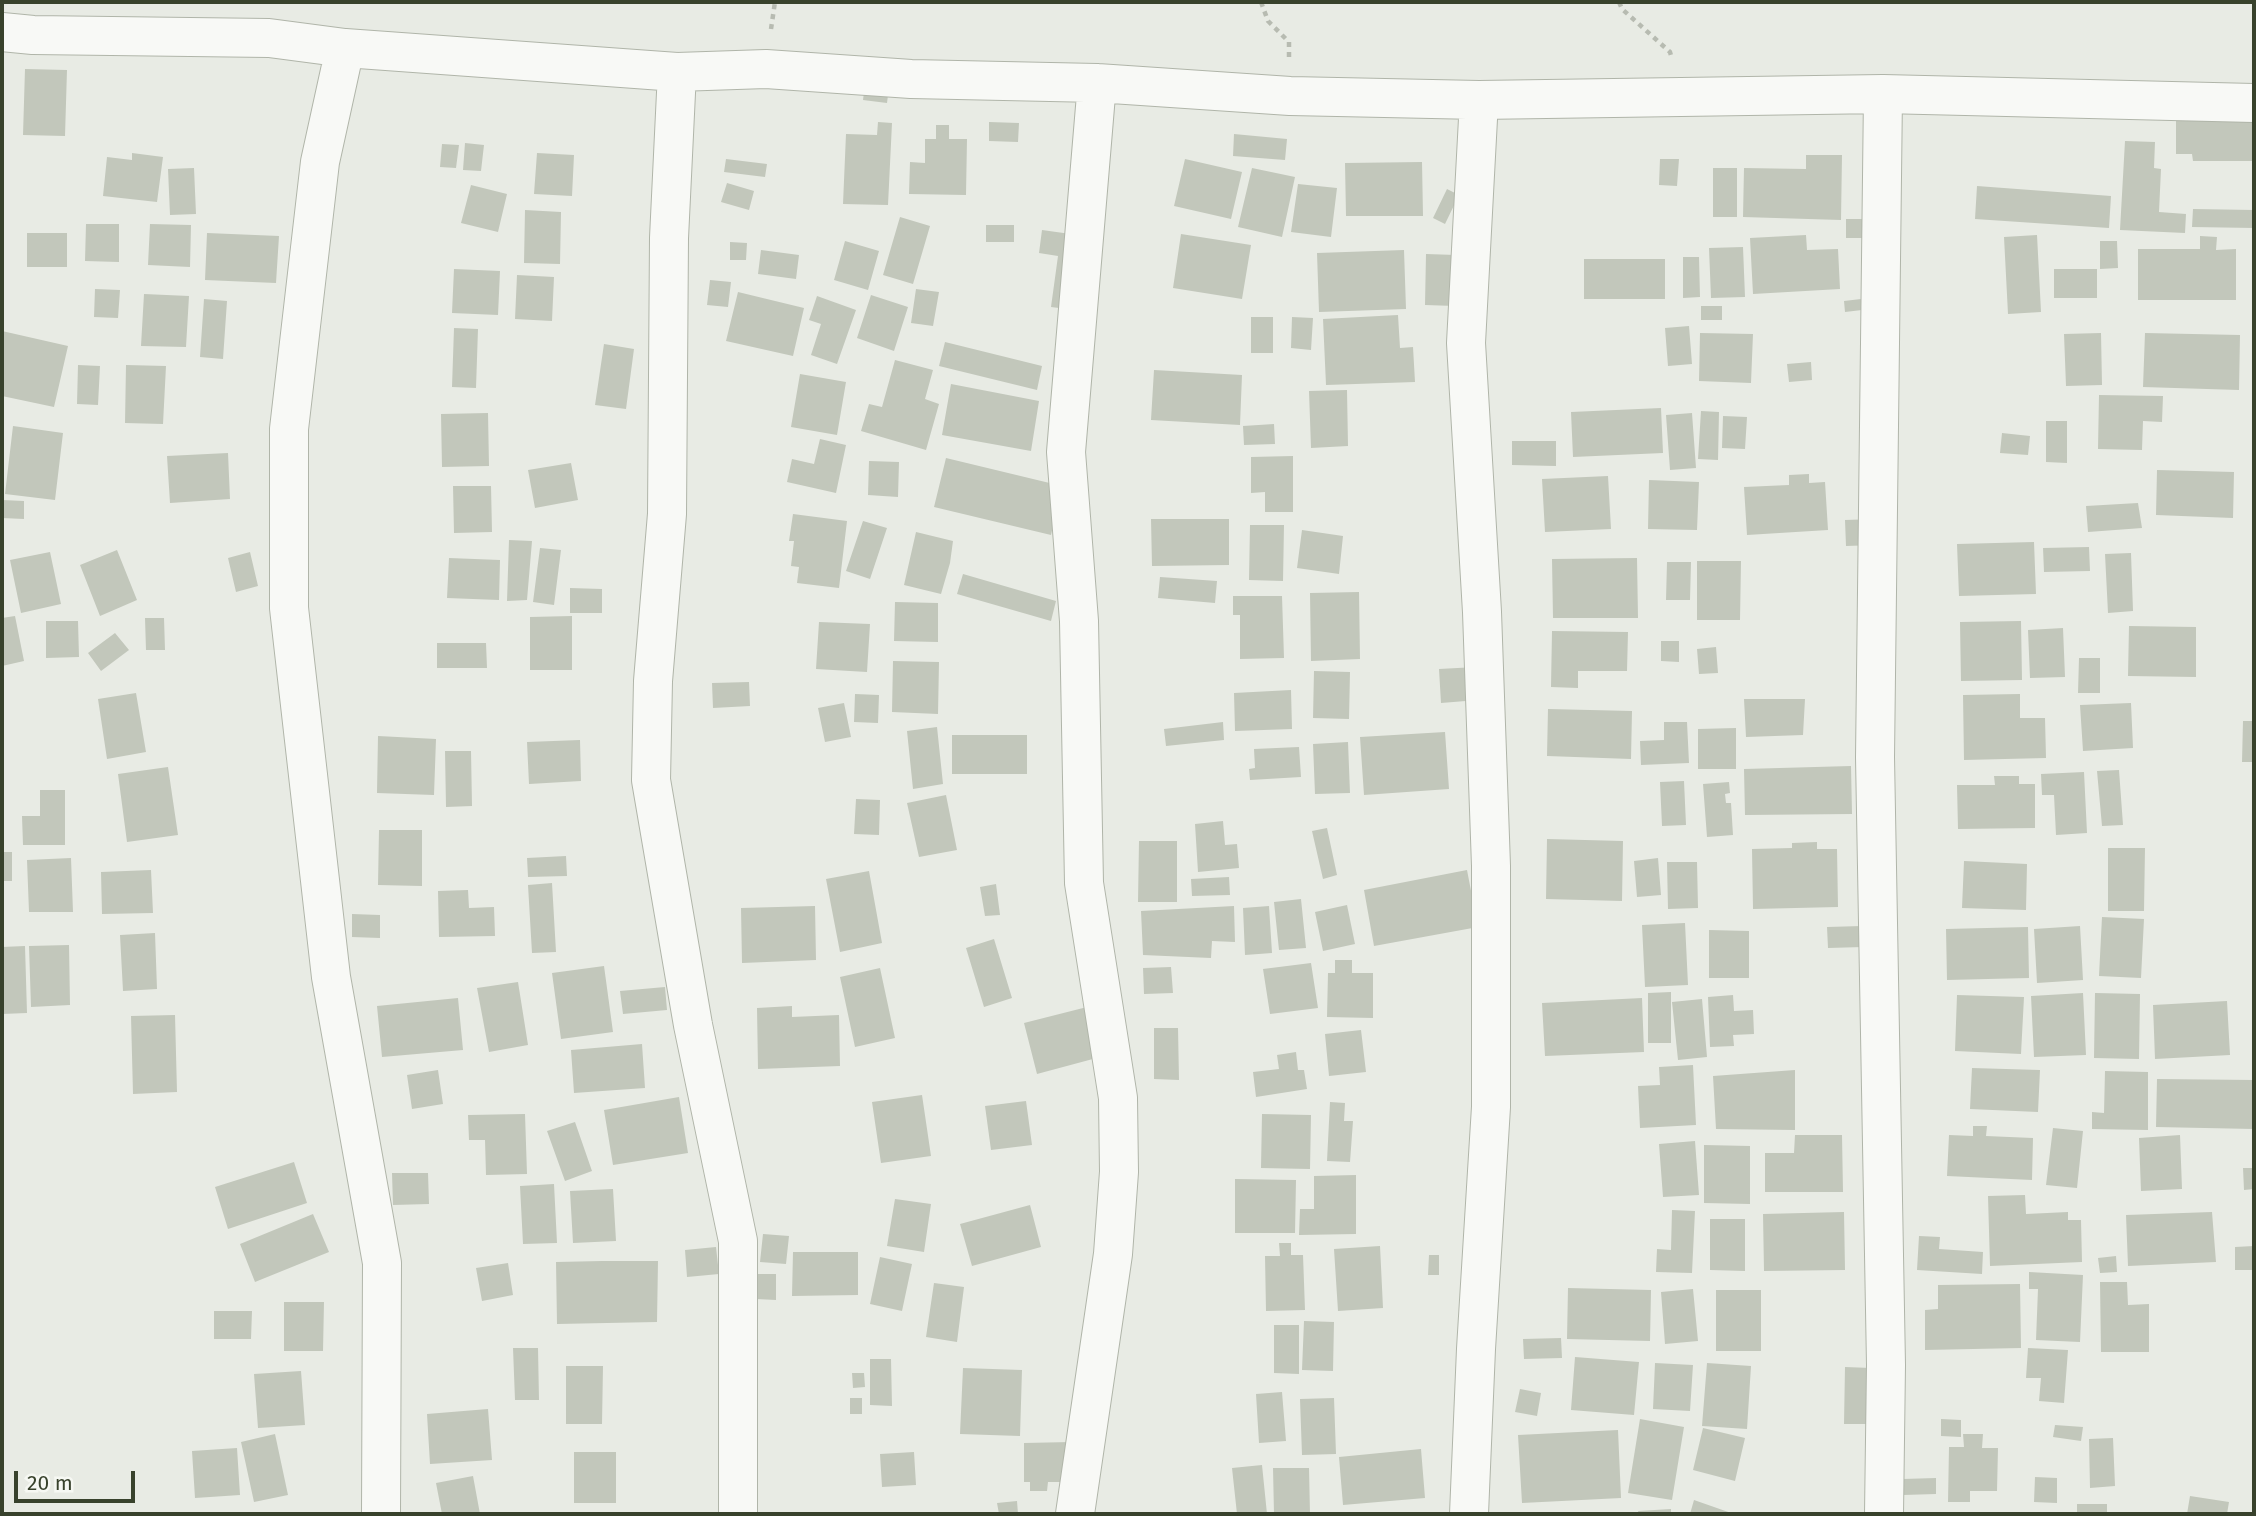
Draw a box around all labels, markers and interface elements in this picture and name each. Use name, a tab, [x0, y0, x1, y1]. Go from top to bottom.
scale bar	[18, 1456, 138, 1500]
text: 20 m	[27, 1470, 73, 1496]

